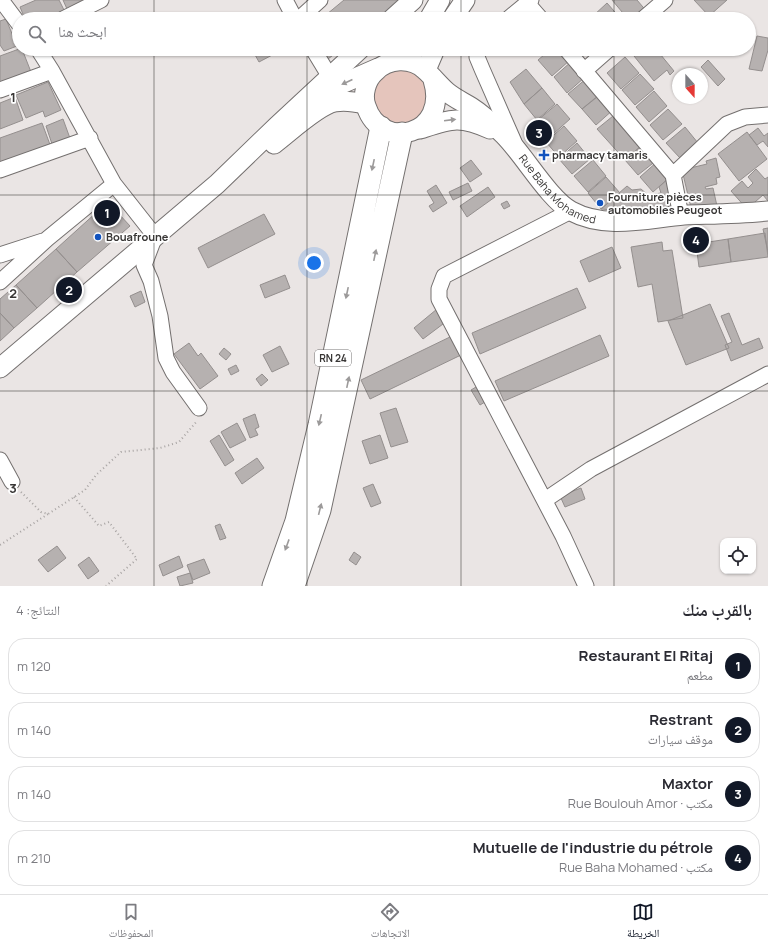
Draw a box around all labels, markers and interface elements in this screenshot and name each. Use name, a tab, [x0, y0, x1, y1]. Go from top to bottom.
search box	[12, 12, 756, 56]
text: ابحث هنا	[58, 21, 107, 42]
icon: search	[26, 23, 48, 45]
north arrow	[672, 68, 708, 104]
one-way arrow	[342, 79, 353, 85]
text: 1	[10, 88, 16, 106]
one-way arrow	[444, 117, 456, 123]
pin: 3	[526, 118, 552, 148]
place label: pharmacy tamaris	[552, 147, 648, 162]
marker: pharmacy tamaris	[539, 150, 549, 160]
street label: Rue Baha Mohamed	[516, 151, 597, 226]
one-way arrow	[369, 159, 375, 171]
place label: Fourniture pièces automobiles Peugeot	[608, 189, 722, 217]
pin: 1	[94, 198, 120, 228]
marker: Fourniture pièces automobiles Peugeot	[595, 198, 605, 208]
pin: 4	[683, 225, 709, 255]
place label: Bouafroune	[106, 229, 169, 244]
marker: Bouafroune	[93, 232, 103, 242]
one-way arrow	[372, 249, 378, 261]
your location	[304, 253, 324, 273]
pin: 2	[56, 275, 82, 305]
text: 2	[9, 284, 17, 302]
one-way arrow	[344, 287, 350, 299]
road number: RN 24	[315, 350, 351, 366]
one-way arrow	[345, 376, 351, 388]
one-way arrow	[317, 414, 323, 426]
text: 3	[9, 479, 17, 497]
one-way arrow	[317, 503, 323, 515]
map controls	[720, 538, 756, 574]
button: locate	[720, 538, 756, 574]
one-way arrow	[283, 540, 289, 552]
text: بالقرب منك	[682, 598, 752, 621]
text: النتائج: 4	[16, 601, 60, 619]
text: Restaurant El Ritaj	[579, 645, 713, 666]
text: 120 m	[17, 657, 51, 675]
text: 1	[735, 657, 741, 675]
text: مطعم	[687, 666, 713, 684]
text: Restrant	[649, 709, 713, 730]
text: 140 m	[17, 721, 51, 739]
text: 2	[734, 721, 742, 739]
text: موقف سيارات	[648, 730, 713, 748]
text: Maxtor	[662, 773, 713, 794]
text: 140 m	[17, 785, 51, 803]
text: 3	[734, 785, 742, 803]
text: مكتب · Rue Boulouh Amor	[568, 794, 713, 812]
text: Mutuelle de l'industrie du pétrole	[473, 837, 713, 858]
text: 210 m	[17, 849, 51, 867]
text: 4	[734, 849, 742, 867]
text: مكتب · Rue Baha Mohamed	[559, 858, 713, 876]
tab: المحفوظات	[109, 901, 153, 944]
tab: الاتجاهات	[371, 901, 410, 944]
tab: الخريطة	[627, 901, 659, 944]

